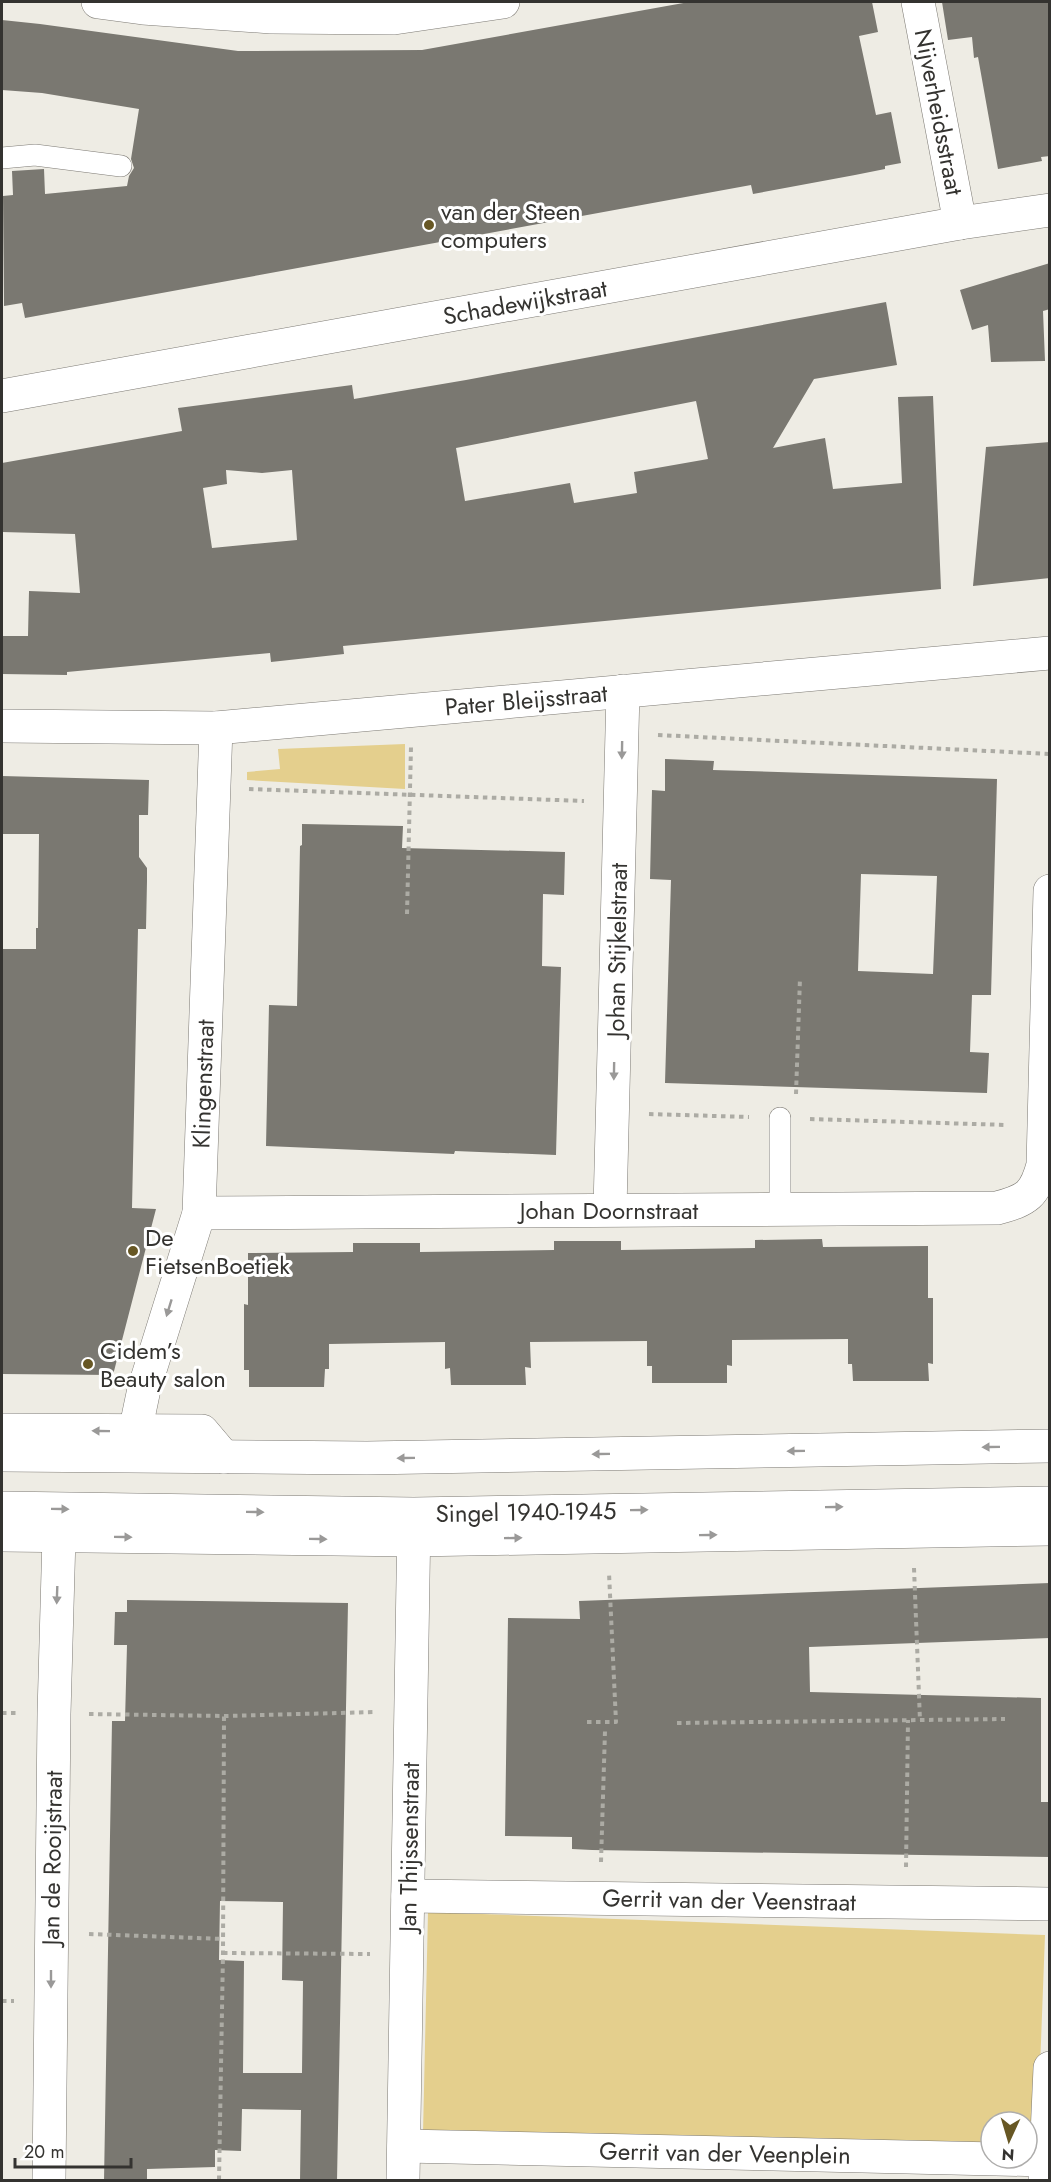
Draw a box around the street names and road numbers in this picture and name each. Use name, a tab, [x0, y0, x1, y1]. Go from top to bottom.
street label: Nijverheidsstraat	[906, 26, 972, 198]
street label: Schadewijkstraat	[440, 270, 610, 334]
street label: Pater Bleijsstraat	[443, 675, 609, 725]
street label: Johan Stijkelstraat	[598, 862, 636, 1041]
street label: Klingenstraat	[183, 1019, 223, 1149]
street label: Johan Doornstraat	[517, 1193, 699, 1228]
street label: Singel 1940-1945	[435, 1493, 617, 1531]
street label: Jan Thijssenstraat	[390, 1762, 428, 1935]
street label: Jan de Rooijstraat	[33, 1770, 71, 1949]
street label: Gerrit van der Veenstraat	[602, 1880, 856, 1920]
street label: Gerrit van der Veenplein	[599, 2133, 851, 2173]

